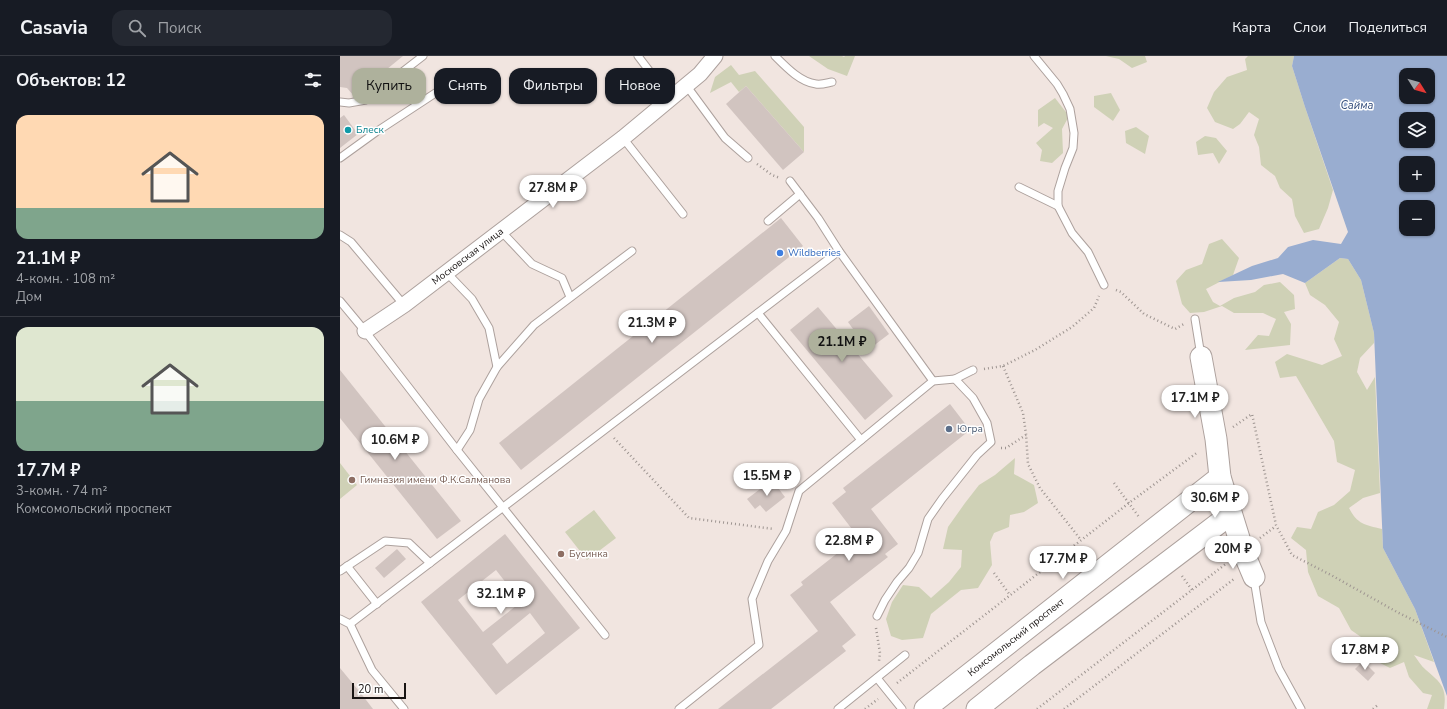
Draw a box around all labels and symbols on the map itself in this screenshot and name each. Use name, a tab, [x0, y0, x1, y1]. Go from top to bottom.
north arrow	[1399, 68, 1435, 104]
water label: Сайма	[1341, 98, 1373, 113]
place label: Блеск	[356, 123, 384, 137]
marker: Блеск	[343, 125, 353, 135]
pin: 27.8M ₽	[516, 175, 590, 209]
street label: Московская улица	[429, 225, 506, 288]
place label: Wildberries	[788, 246, 841, 260]
marker: Wildberries	[775, 248, 785, 258]
pin: 21.3M ₽	[615, 310, 689, 344]
pin: 21.1M ₽	[805, 329, 879, 363]
pin: 17.1M ₽	[1158, 385, 1232, 419]
place label: Югра	[957, 422, 983, 436]
marker: Югра	[944, 424, 954, 434]
pin: 10.6M ₽	[358, 427, 432, 461]
pin: 15.5M ₽	[730, 463, 804, 497]
place label: Гимназия имени Ф.К.Салманова	[360, 473, 511, 487]
marker: Гимназия имени Ф.К.Салманова	[347, 475, 357, 485]
pin: 30.6M ₽	[1178, 485, 1252, 519]
pin: 22.8M ₽	[812, 528, 886, 562]
pin: 20M ₽	[1205, 536, 1261, 570]
pin: 17.7M ₽	[1026, 546, 1100, 580]
place label: Бусинка	[569, 547, 608, 561]
marker: Бусинка	[556, 549, 566, 559]
pin: 32.1M ₽	[464, 581, 538, 615]
street label: Комсомольский проспект	[965, 594, 1068, 680]
pin: 17.8M ₽	[1328, 637, 1402, 671]
scale bar	[352, 681, 406, 700]

